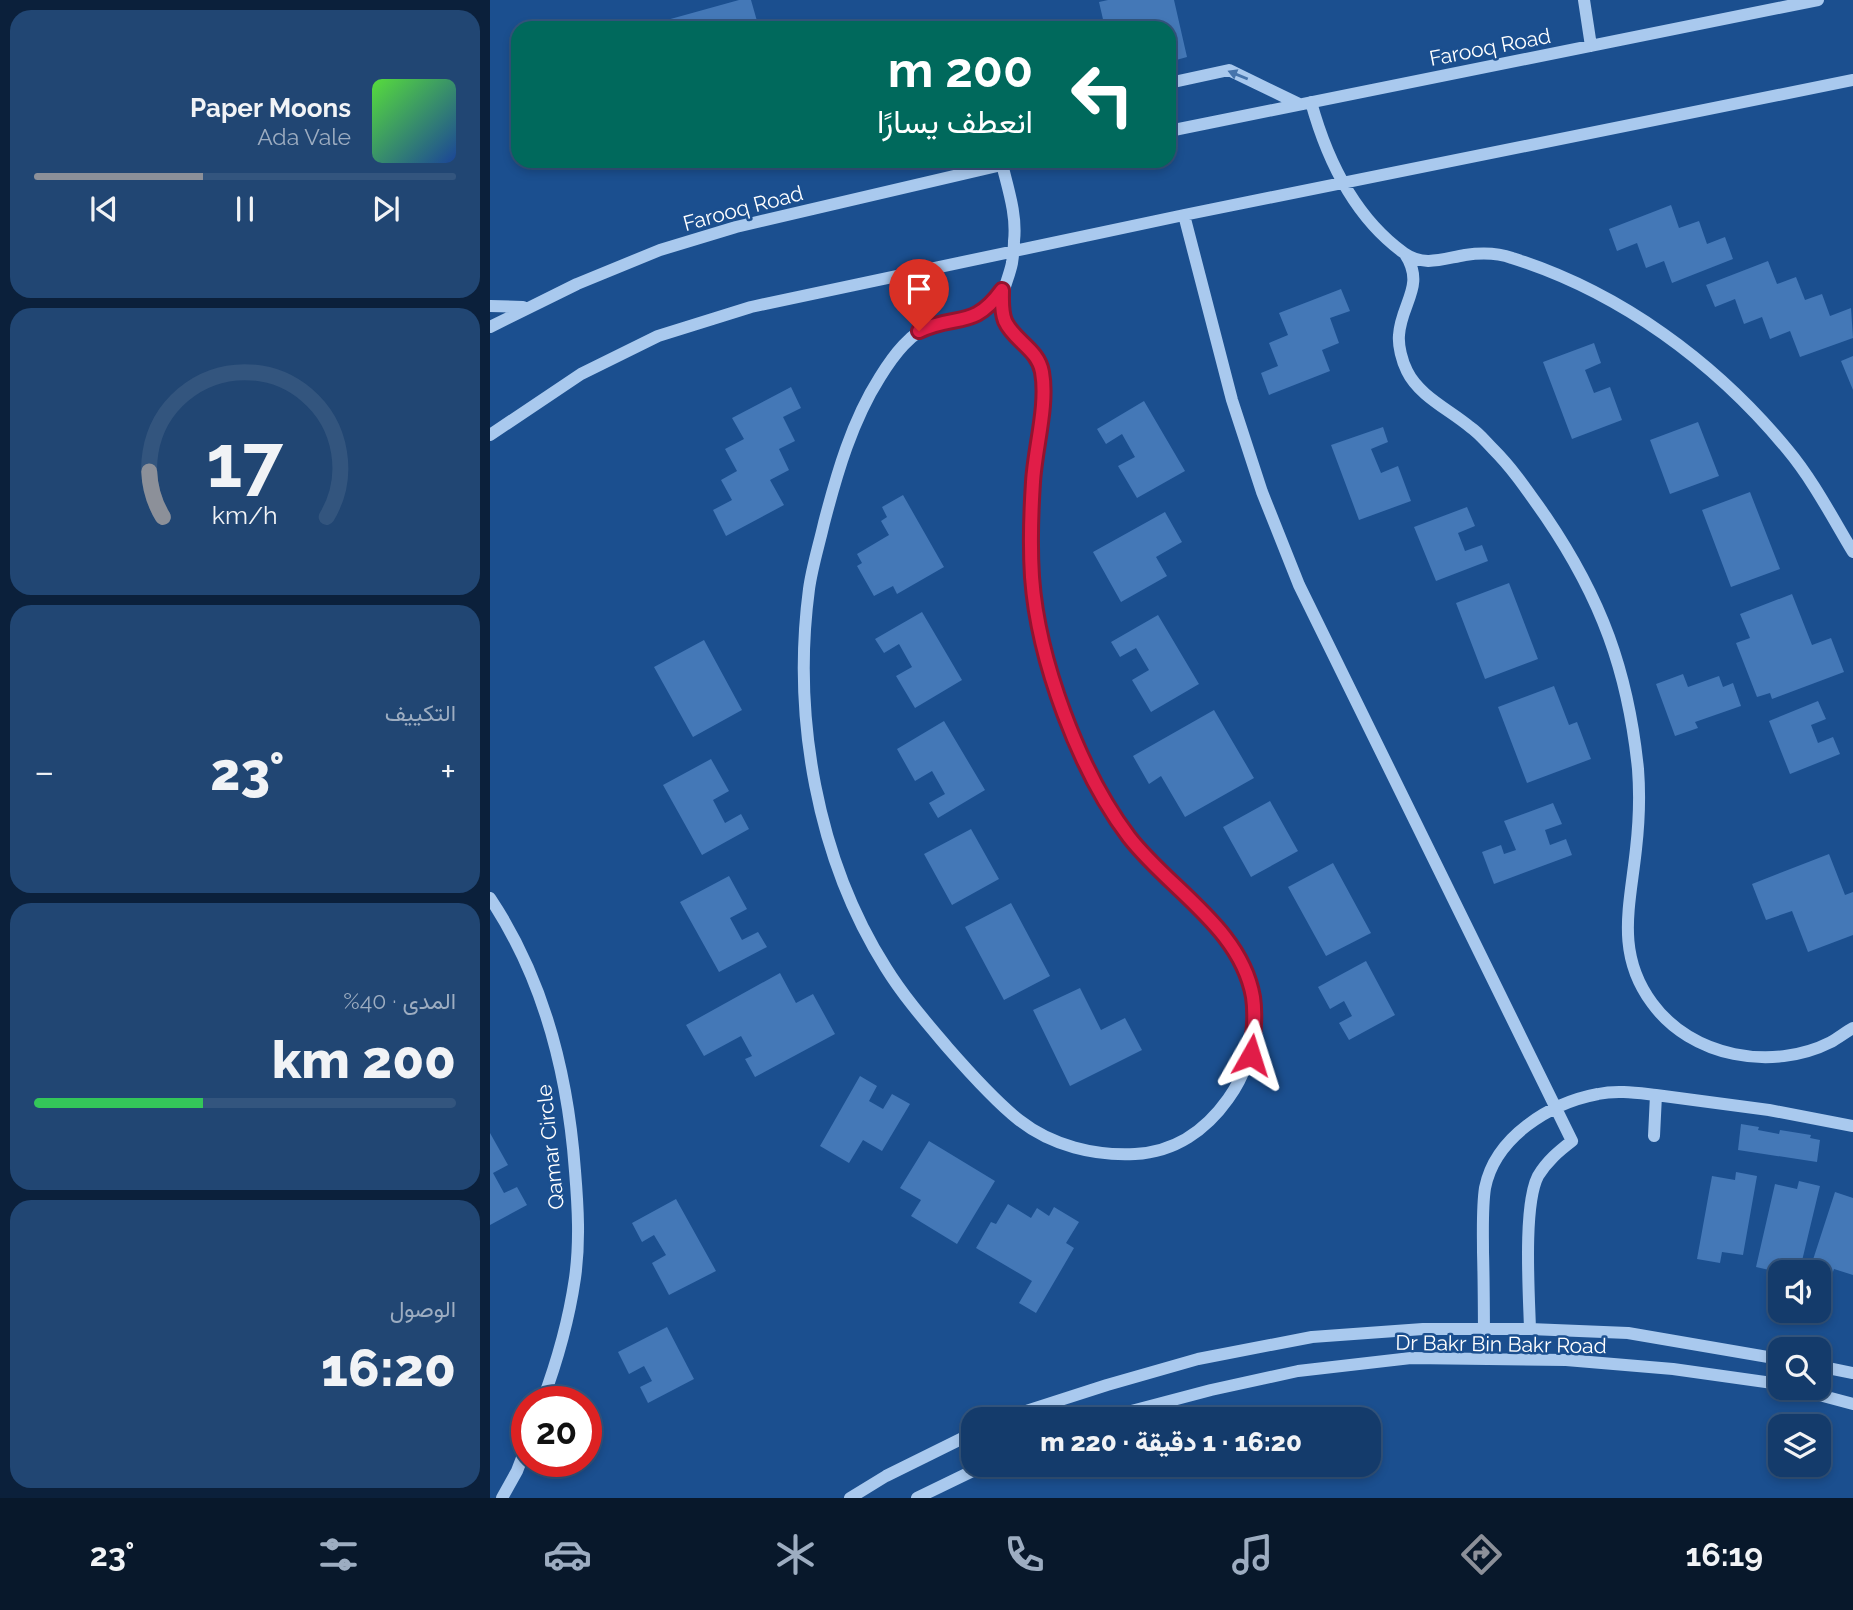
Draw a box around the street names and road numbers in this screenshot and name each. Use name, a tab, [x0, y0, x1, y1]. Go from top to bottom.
street label: Farooq Road	[1427, 23, 1553, 71]
street label: Farooq Road	[680, 180, 806, 236]
street label: Qamar Circle	[531, 1083, 569, 1211]
street label: Dr Bakr Bin Bakr Road	[1395, 1330, 1607, 1358]

